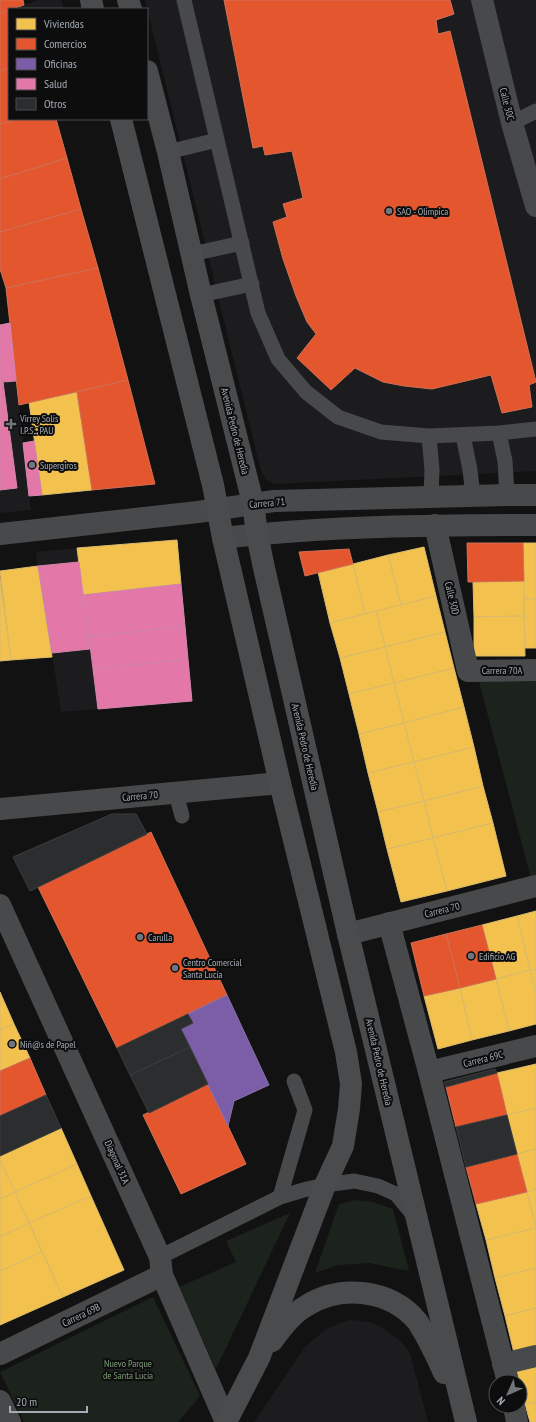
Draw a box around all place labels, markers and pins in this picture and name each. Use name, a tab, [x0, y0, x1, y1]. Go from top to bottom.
place label: SAO - Olimpica	[397, 205, 448, 218]
marker: SAO - Olimpica	[384, 206, 394, 216]
place label: Virrey Solís I.P.S.: PAU	[19, 412, 59, 437]
marker: Virrey Solís I.P.S.: PAU	[5, 418, 17, 430]
place label: Supergiros	[40, 459, 77, 472]
marker: Supergiros	[27, 460, 37, 470]
place label: Carulla	[148, 931, 172, 944]
marker: Carulla	[135, 932, 145, 942]
place label: Edificio AG	[479, 950, 516, 963]
marker: Edificio AG	[466, 951, 476, 961]
place label: Centro Comercial Santa Lucía	[183, 956, 242, 981]
marker: Centro Comercial Santa Lucía	[170, 963, 180, 973]
place label: Niñ@s de Papel	[20, 1038, 76, 1051]
marker: Niñ@s de Papel	[7, 1039, 17, 1049]

